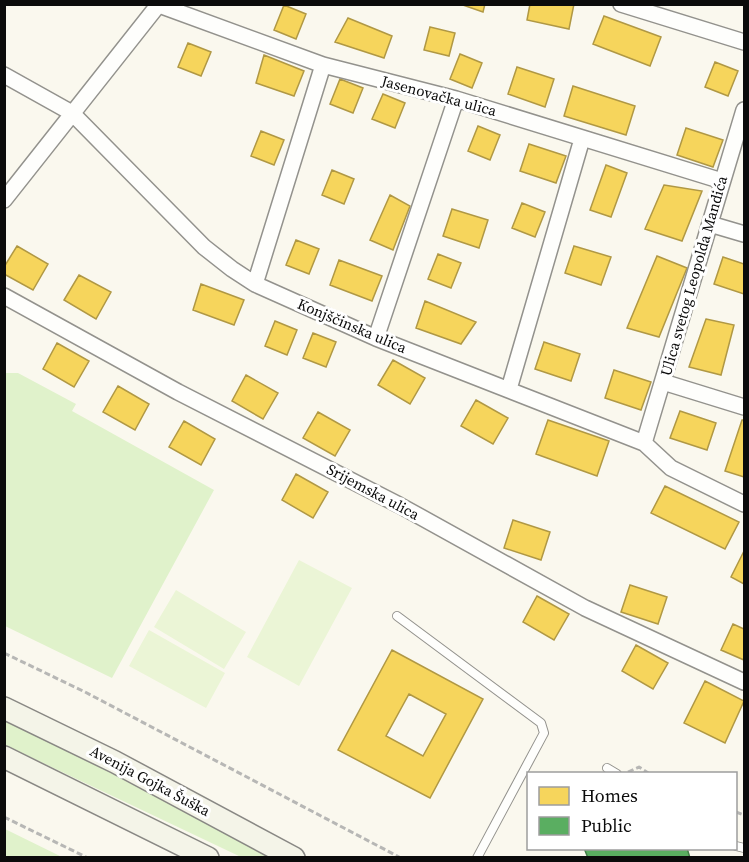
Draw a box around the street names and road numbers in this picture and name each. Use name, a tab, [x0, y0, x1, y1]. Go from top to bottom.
street label: Jasenovačka ulica	[378, 70, 499, 121]
street label: Ulica svetog Leopolda Mandića	[655, 173, 732, 378]
street label: Konjščinska ulica	[294, 293, 410, 358]
street label: Srijemska ulica	[323, 458, 424, 525]
street label: Avenija Gojka Šuška	[86, 740, 214, 821]

